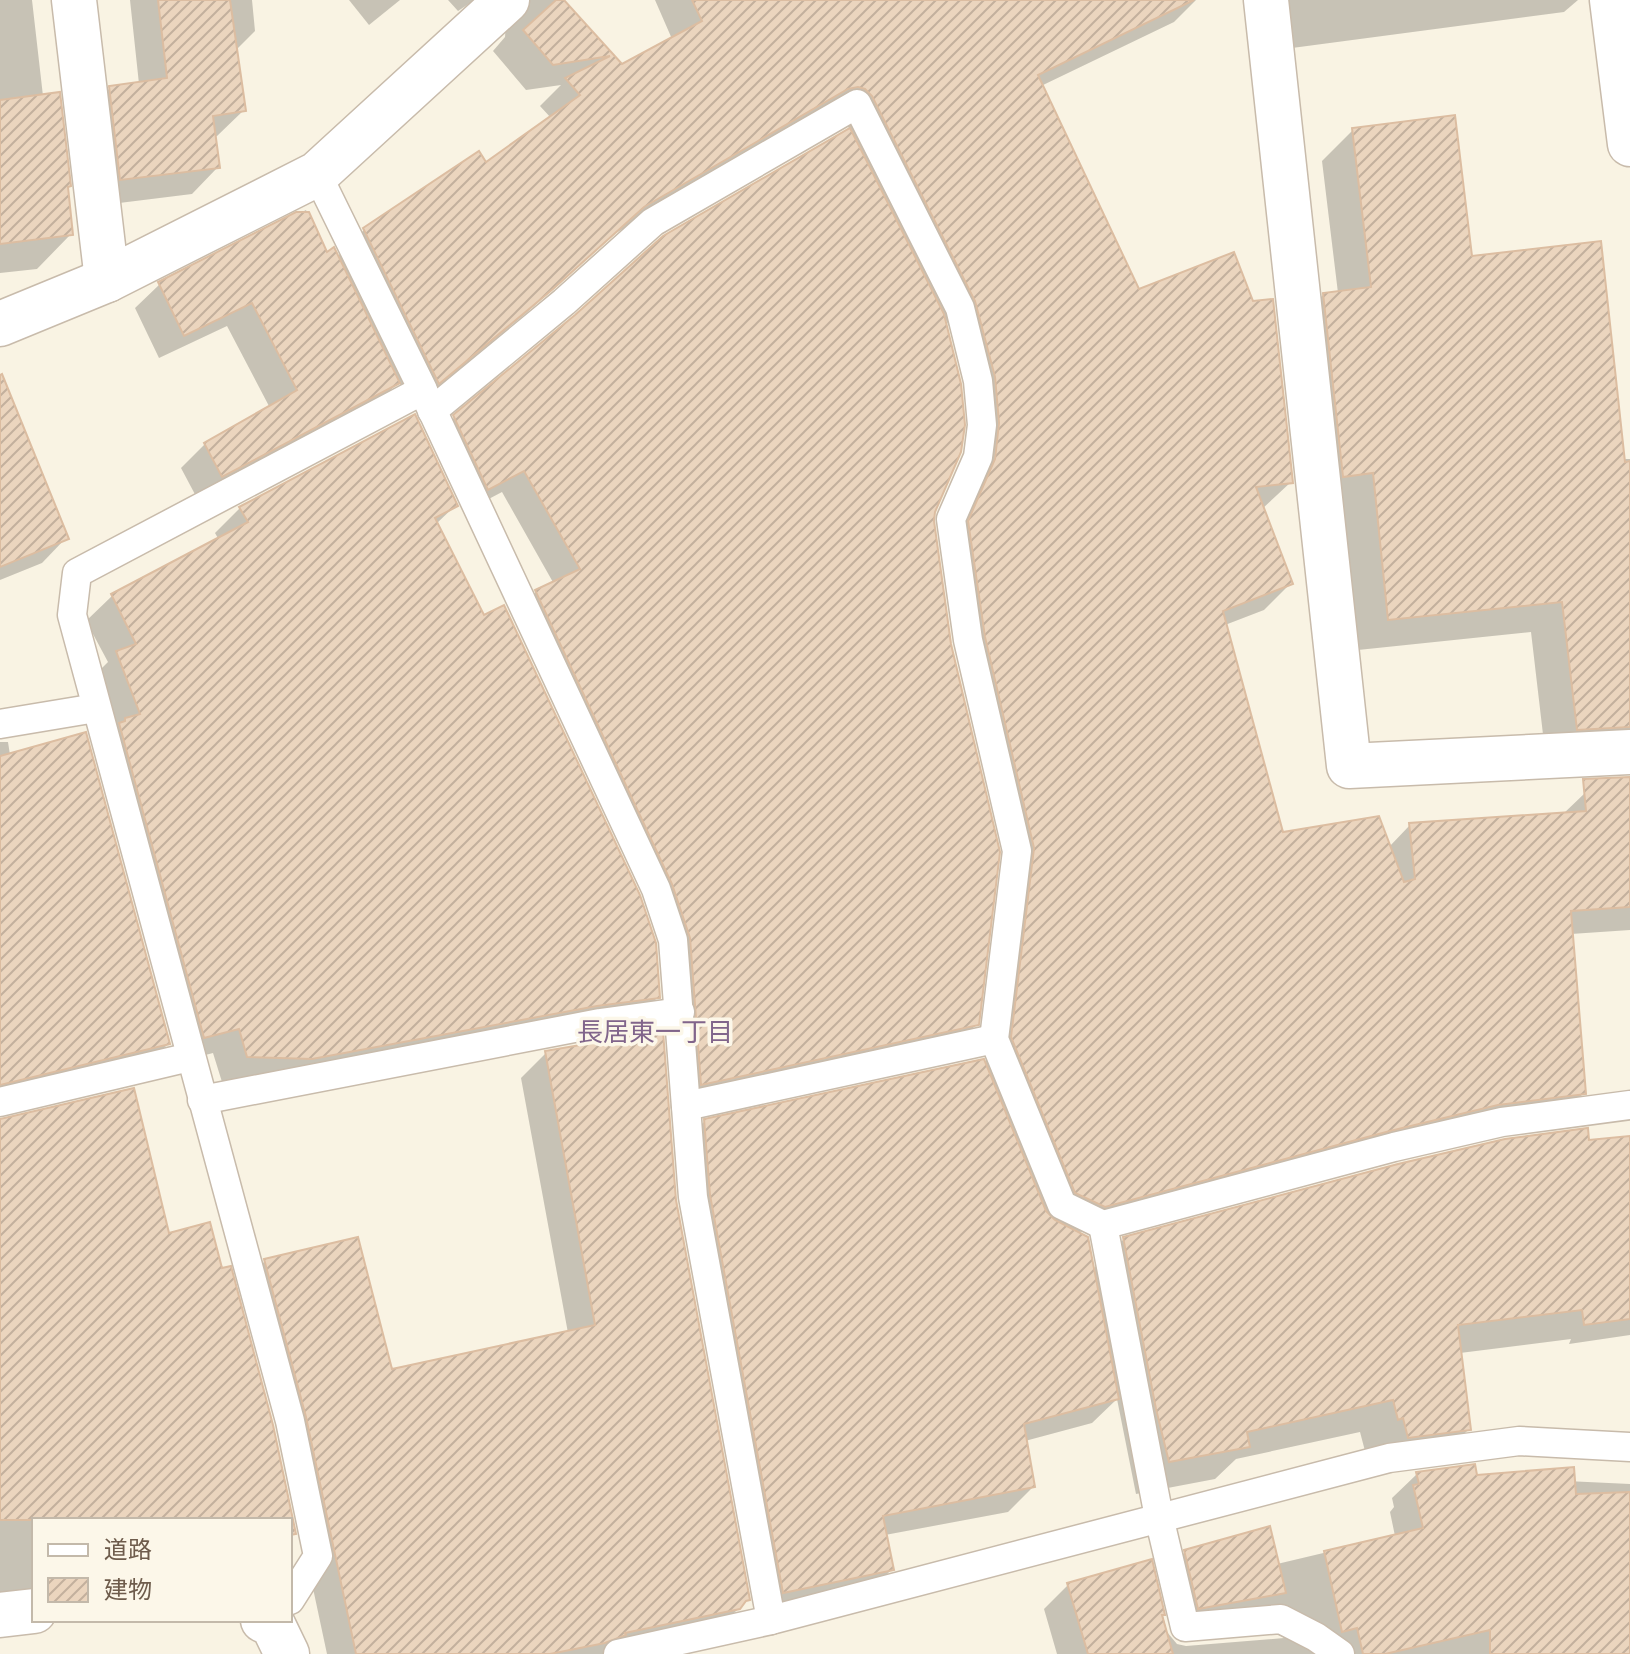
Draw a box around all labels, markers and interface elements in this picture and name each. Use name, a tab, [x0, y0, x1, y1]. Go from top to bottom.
district label: 長居東一丁目	[577, 1015, 733, 1046]
legend	[32, 1518, 292, 1622]
text: 道路	[104, 1534, 152, 1563]
text: 建物	[104, 1574, 152, 1603]

